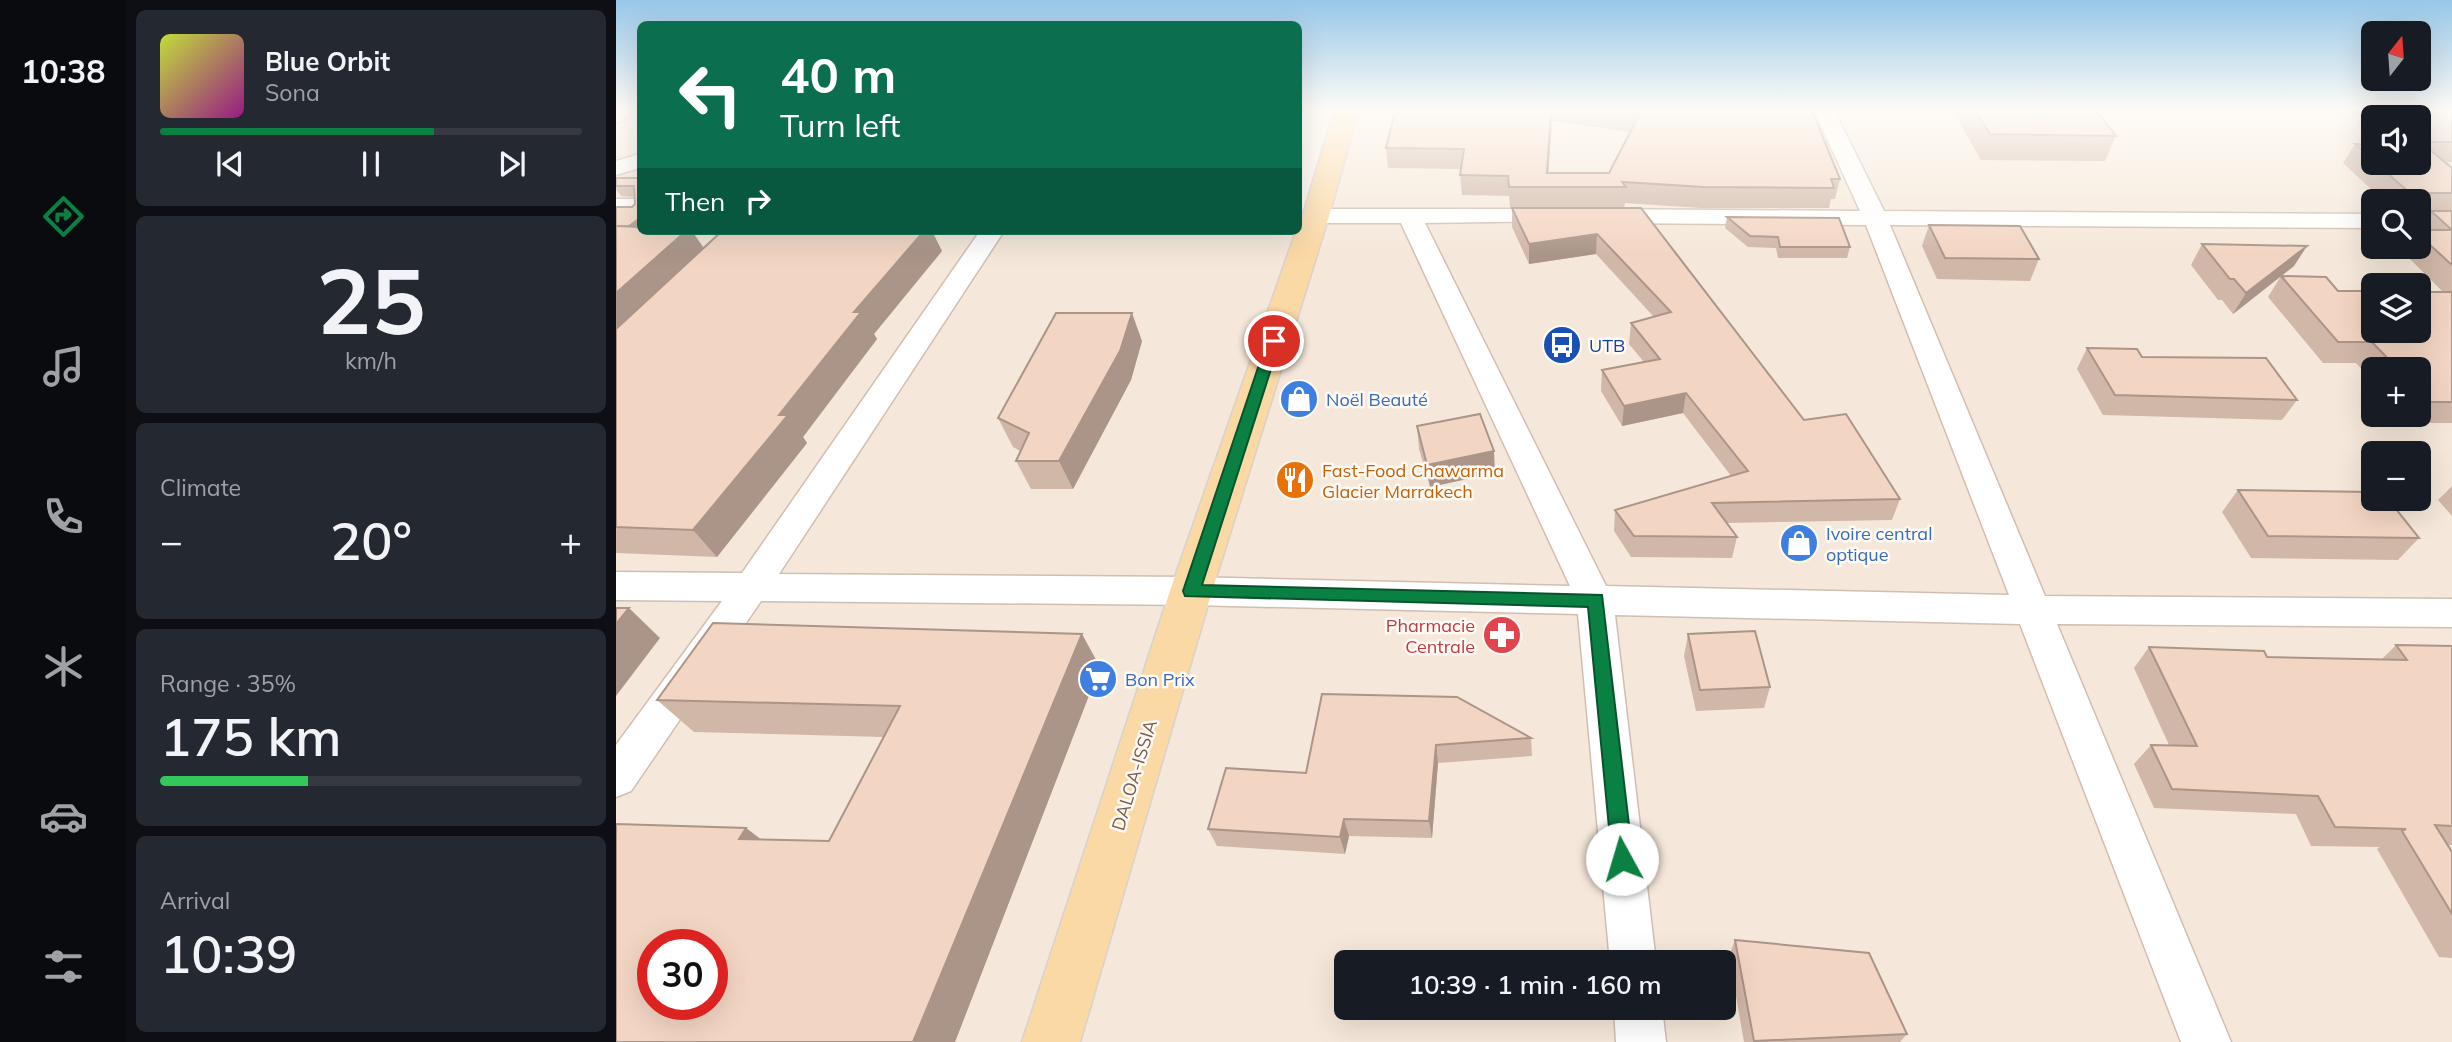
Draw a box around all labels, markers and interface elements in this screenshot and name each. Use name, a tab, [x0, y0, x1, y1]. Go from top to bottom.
north arrow	[2361, 21, 2431, 91]
map controls	[2361, 21, 2431, 511]
text: 40 m	[780, 44, 896, 105]
text: Blue Orbit	[265, 45, 390, 78]
icon: left	[665, 49, 756, 140]
text: 10:38	[21, 51, 105, 91]
text: Sona	[265, 78, 320, 107]
text: Turn left	[780, 105, 900, 145]
button: sound	[2361, 105, 2431, 175]
icon: previous	[211, 145, 249, 183]
icon: pause	[352, 145, 390, 183]
icon: next	[493, 145, 531, 183]
icon: right	[739, 182, 777, 220]
text: Then	[665, 185, 725, 218]
button: search	[2361, 189, 2431, 259]
icon: directions	[39, 192, 88, 241]
text: 25	[316, 243, 426, 357]
button: layers	[2361, 273, 2431, 343]
pin	[1244, 311, 1304, 371]
icon: arrive	[1255, 322, 1293, 360]
bus stop icon: UTB	[1541, 324, 1583, 366]
place label: UTB	[1589, 334, 1625, 357]
icon: music	[39, 342, 88, 391]
text: km/h	[345, 346, 397, 375]
button: +	[2361, 357, 2431, 427]
shop icon: Noël Beauté	[1278, 378, 1320, 420]
place label: Noël Beauté	[1326, 388, 1428, 411]
button: −	[2361, 441, 2431, 511]
restaurant icon: Fast-Food Chawarma Glacier Marrakech	[1274, 459, 1316, 501]
place label: Fast-Food Chawarma Glacier Marrakech	[1322, 459, 1504, 503]
text: Climate	[160, 473, 241, 502]
icon: phone	[39, 492, 88, 541]
text: 20°	[330, 508, 412, 573]
text: −	[160, 517, 183, 565]
text: +	[559, 517, 582, 565]
shop icon: Ivoire central optique	[1778, 522, 1820, 564]
place label: Ivoire central optique	[1826, 522, 1932, 566]
place label: Pharmacie Centrale	[1386, 614, 1475, 658]
pharmacy icon: Pharmacie Centrale	[1481, 614, 1523, 656]
icon: climate	[39, 642, 88, 691]
supermarket icon: Bon Prix	[1077, 658, 1119, 700]
place label: Bon Prix	[1125, 668, 1195, 691]
text: Range · 35%	[160, 669, 296, 698]
text: 175 km	[160, 704, 341, 769]
street label: DALOA-ISSIA	[1106, 717, 1162, 833]
icon: car	[39, 792, 88, 841]
position arrow	[1585, 822, 1659, 896]
text: Arrival	[160, 886, 230, 915]
text: 10:39	[160, 921, 297, 986]
speed limit sign: 30	[637, 929, 728, 1020]
icon: filters	[39, 942, 88, 991]
text: 10:39 · 1 min · 160 m	[1408, 968, 1662, 1001]

